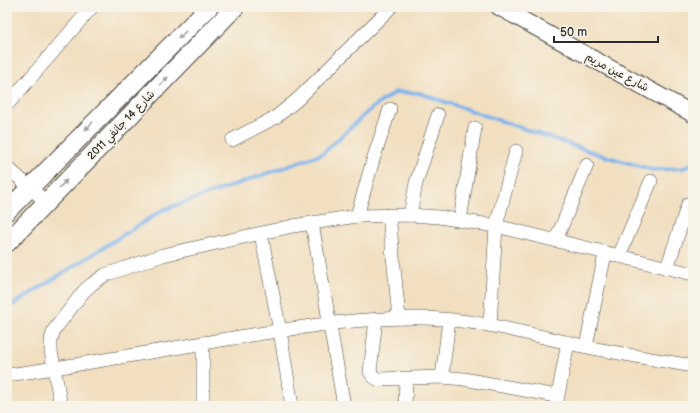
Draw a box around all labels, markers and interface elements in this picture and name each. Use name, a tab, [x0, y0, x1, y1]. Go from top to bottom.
scale bar	[554, 18, 658, 44]
text: 50 m	[560, 25, 587, 40]
one-way arrow	[177, 30, 186, 40]
street label: شارع عين مريم	[582, 50, 651, 96]
one-way arrow	[159, 76, 168, 86]
street label: شارع 14 جانفي 2011	[85, 88, 160, 165]
one-way arrow	[84, 121, 94, 131]
one-way arrow	[58, 179, 68, 189]

